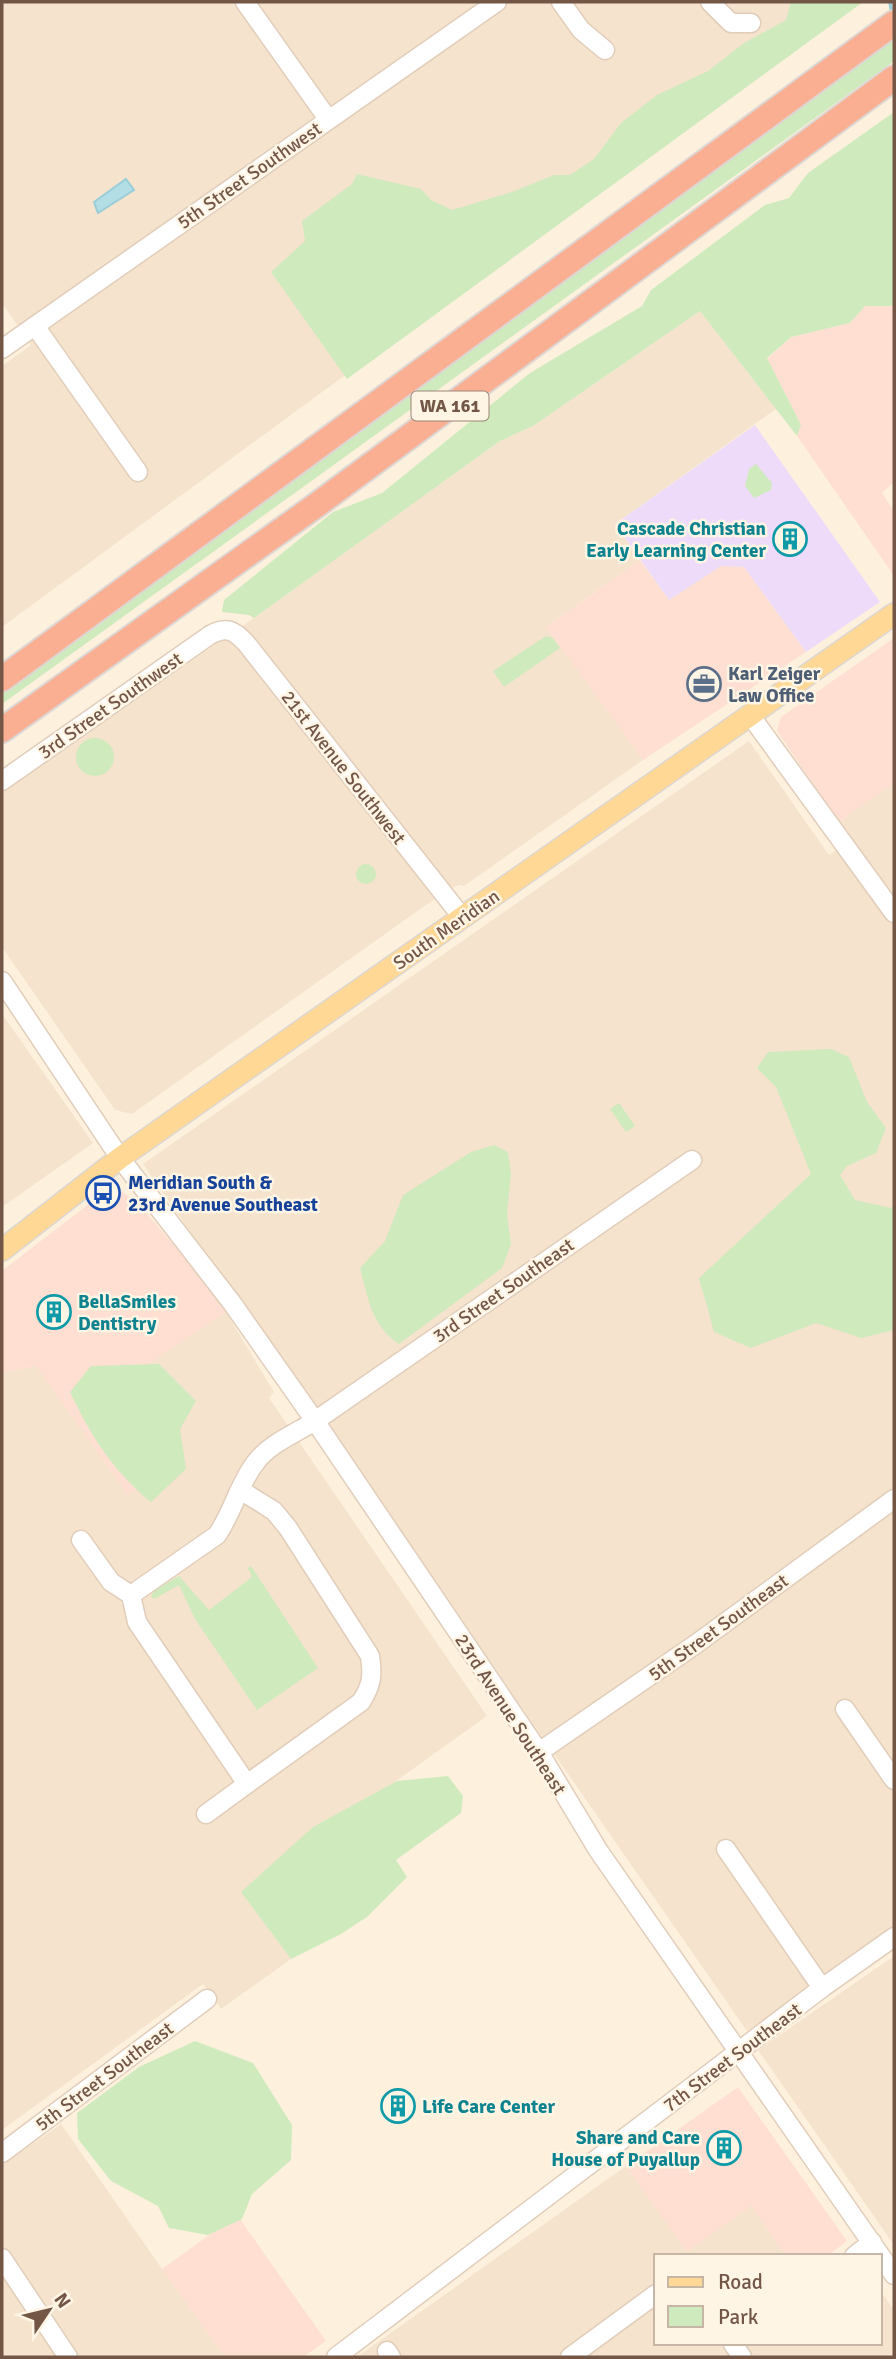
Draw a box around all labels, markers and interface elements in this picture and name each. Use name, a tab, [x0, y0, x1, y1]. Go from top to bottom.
street label: 5th Street Southwest	[173, 117, 327, 235]
road number: WA 161	[412, 392, 489, 420]
place label: Cascade Christian Early Learning Center	[586, 517, 766, 563]
building icon: Cascade Christian Early Learning Center	[771, 520, 809, 558]
street label: 3rd Street Southwest	[34, 647, 188, 765]
place label: Karl Zeiger Law Office	[728, 662, 821, 708]
office icon: Karl Zeiger Law Office	[685, 665, 723, 703]
street label: 21st Avenue Southwest	[276, 686, 411, 850]
street label: South Meridian	[389, 884, 504, 975]
place label: Meridian South & 23rd Avenue Southeast	[128, 1171, 318, 1217]
bus stop icon: Meridian South & 23rd Avenue Southeast	[84, 1174, 122, 1212]
street label: 3rd Street Southeast	[428, 1233, 579, 1349]
place label: BellaSmiles Dentistry	[78, 1290, 176, 1336]
building icon: BellaSmiles Dentistry	[35, 1293, 73, 1331]
street label: 5th Street Southeast	[644, 1569, 793, 1687]
street label: 23rd Avenue Southeast	[449, 1630, 571, 1800]
street label: 7th Street Southeast	[659, 1998, 807, 2118]
street label: 5th Street Southeast	[31, 2017, 179, 2137]
building icon: Life Care Center	[379, 2087, 417, 2125]
place label: Life Care Center	[422, 2095, 555, 2119]
place label: Share and Care House of Puyallup	[551, 2126, 700, 2172]
building icon: Share and Care House of Puyallup	[705, 2129, 743, 2167]
legend	[654, 2254, 882, 2345]
text: Road	[718, 2269, 763, 2295]
north arrow	[14, 2275, 84, 2345]
text: N	[48, 2289, 76, 2313]
text: Park	[718, 2304, 759, 2330]

